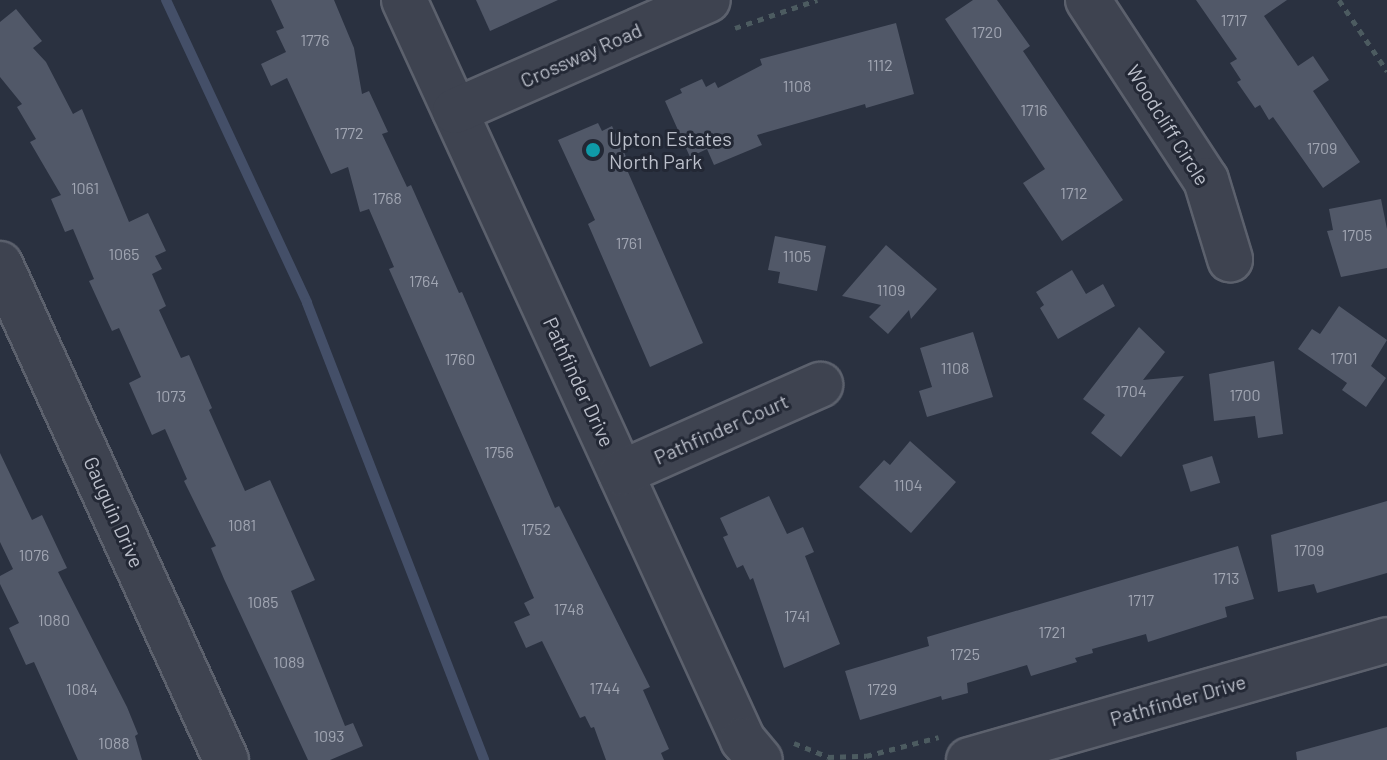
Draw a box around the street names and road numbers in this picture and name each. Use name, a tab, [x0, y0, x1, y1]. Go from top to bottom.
street label: Crossway Road	[517, 18, 645, 92]
street label: Woodcliff Circle	[1121, 60, 1215, 190]
street label: Pathfinder Drive	[538, 313, 620, 451]
street label: Pathfinder Court	[650, 389, 792, 469]
street label: Gauguin Drive	[79, 453, 149, 571]
street label: Pathfinder Drive	[1107, 669, 1249, 731]

